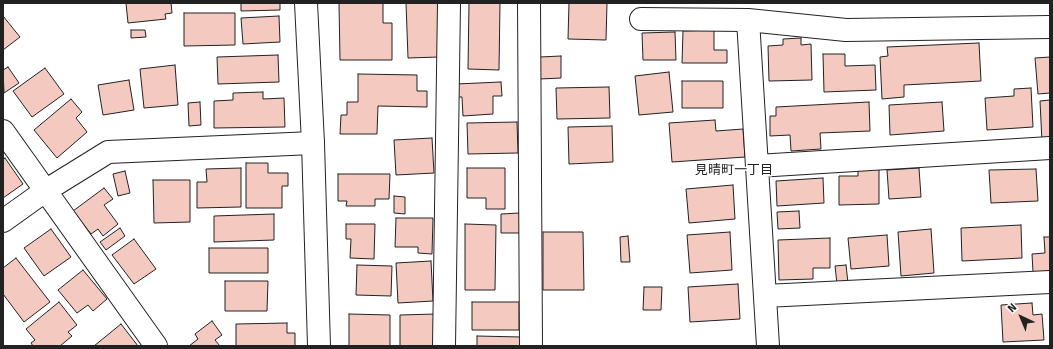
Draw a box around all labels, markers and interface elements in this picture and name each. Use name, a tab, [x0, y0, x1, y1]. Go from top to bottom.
district label: 見晴町一丁目	[695, 162, 773, 178]
north arrow	[1001, 297, 1041, 337]
text: N	[1005, 301, 1019, 315]

